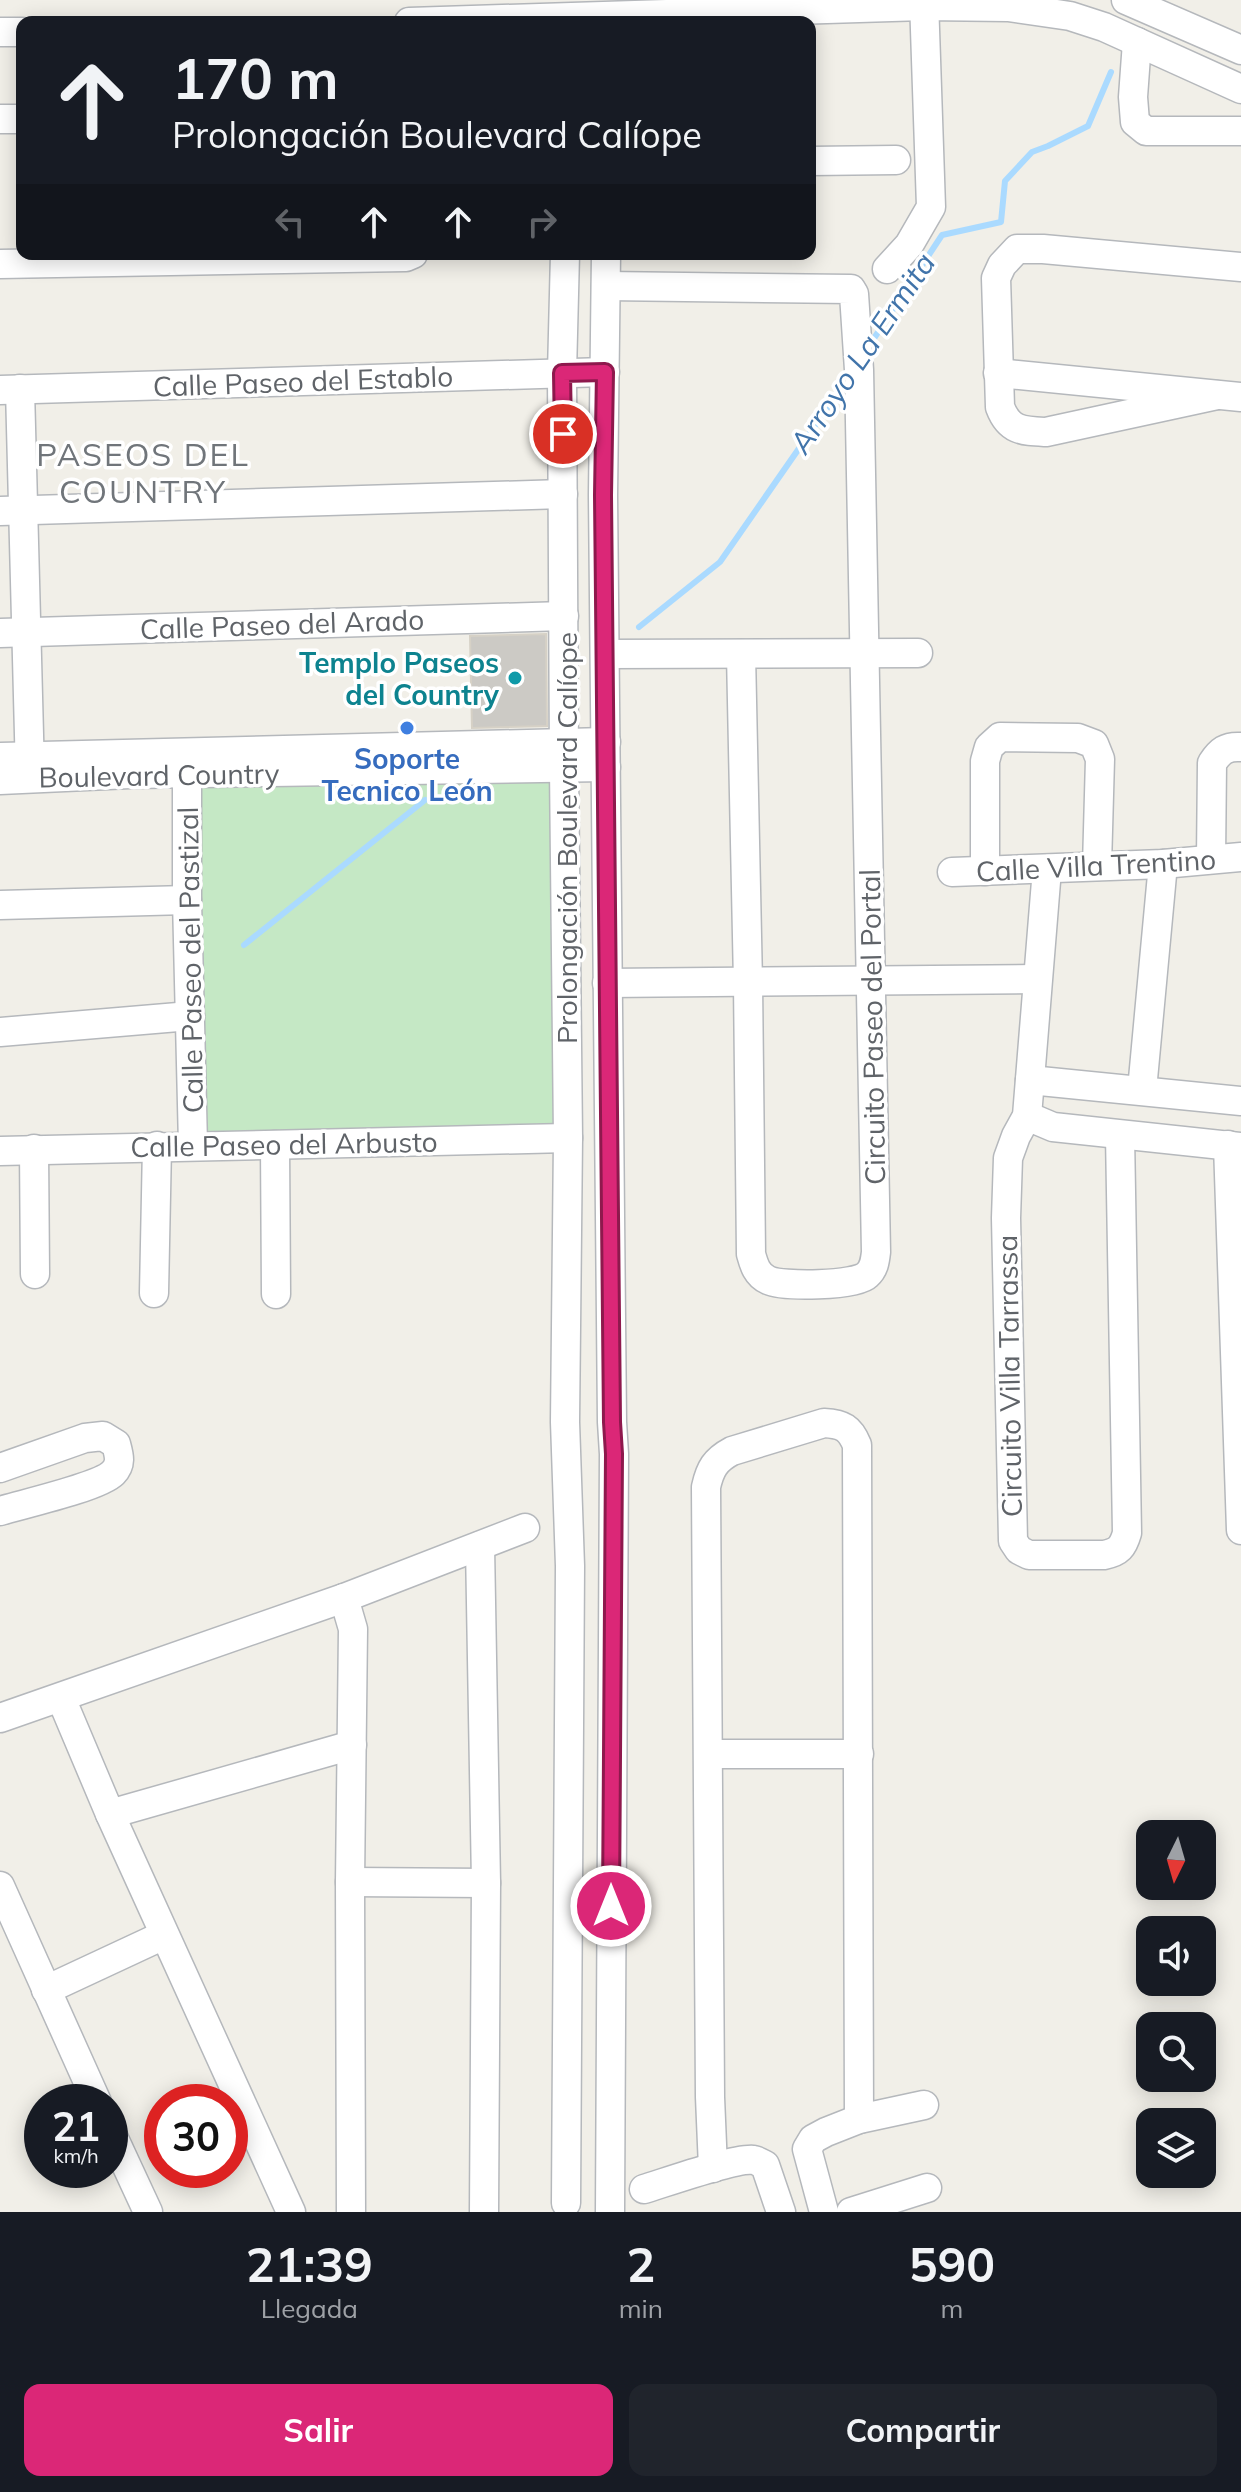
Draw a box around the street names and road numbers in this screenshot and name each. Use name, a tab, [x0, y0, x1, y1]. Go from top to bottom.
street label: Calle Paseo del Establo	[152, 358, 454, 404]
street label: Calle Paseo del Arado	[139, 602, 425, 646]
street label: Prolongación Boulevard Calíope	[549, 632, 584, 1044]
street label: Boulevard Country	[38, 755, 280, 795]
street label: Calle Paseo del Pastizal	[170, 806, 210, 1114]
street label: Calle Villa Trentino	[975, 841, 1217, 889]
street label: Circuito Paseo del Portal	[852, 869, 892, 1185]
street label: Calle Paseo del Arbusto	[130, 1124, 438, 1164]
street label: Circuito Villa Tarrassa	[989, 1235, 1029, 1517]

